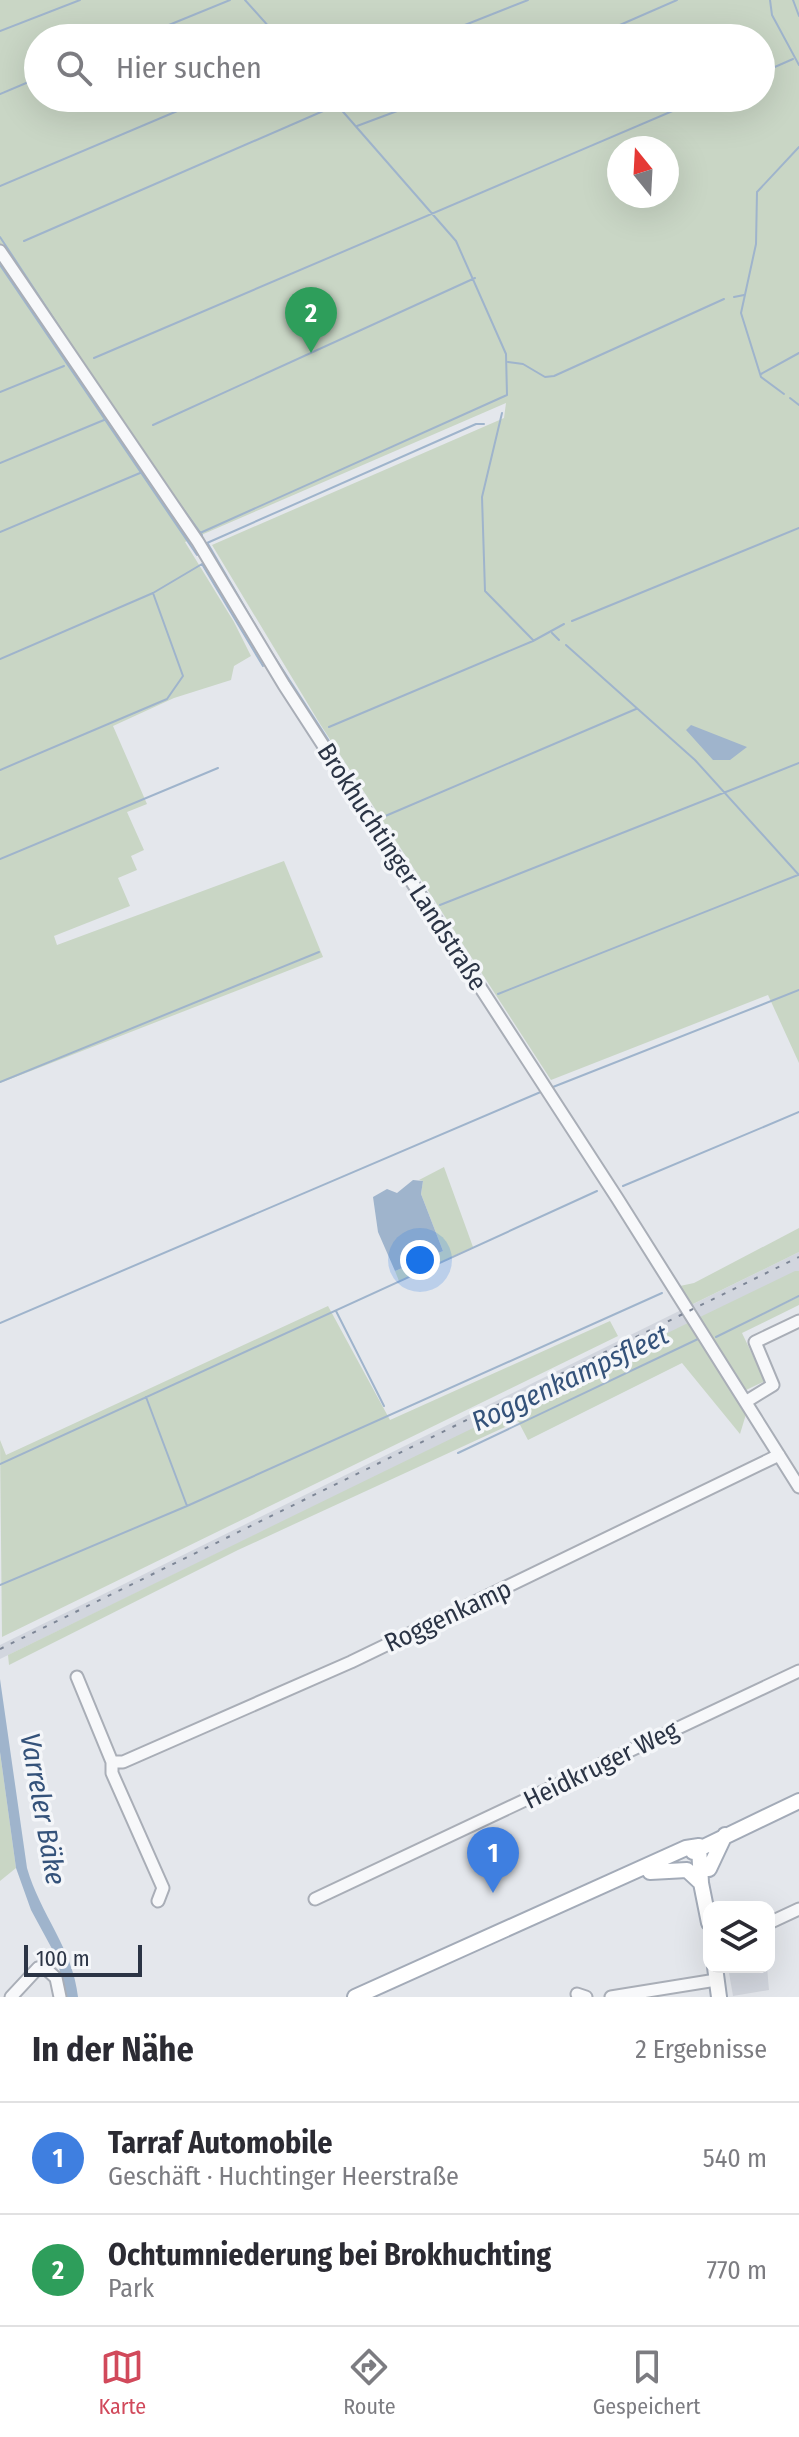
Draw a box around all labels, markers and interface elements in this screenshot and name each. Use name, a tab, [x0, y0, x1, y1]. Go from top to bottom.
search box	[24, 24, 775, 112]
icon: search	[52, 46, 96, 90]
text: Hier suchen	[116, 50, 262, 86]
north arrow	[607, 136, 679, 208]
pin: 2	[285, 287, 337, 353]
street label: Brokhuchtinger Landstraße	[311, 738, 493, 996]
your location	[400, 1240, 440, 1280]
water label: Roggenkampsfleet	[466, 1318, 674, 1438]
street label: Roggenkamp	[380, 1573, 516, 1659]
street label: Heidkruger Weg	[519, 1714, 684, 1816]
water label: Varreler Bäke	[13, 1731, 73, 1887]
pin: 1	[467, 1827, 519, 1893]
map controls	[703, 1901, 775, 1973]
button: layers	[703, 1901, 775, 1973]
scale bar	[24, 1941, 142, 1977]
text: 100 m	[36, 1945, 90, 1972]
text: In der Nähe	[32, 2029, 194, 2070]
text: 2 Ergebnisse	[635, 2034, 767, 2065]
text: Tarraf Automobile	[108, 2125, 332, 2161]
text: 1	[53, 2143, 64, 2174]
text: 540 m	[703, 2143, 767, 2174]
text: Geschäft · Huchtinger Heerstraße	[108, 2161, 459, 2192]
text: Ochtumniederung bei Brokhuchting	[108, 2237, 551, 2273]
text: 2	[52, 2255, 64, 2286]
text: 770 m	[706, 2255, 767, 2286]
text: Park	[108, 2273, 154, 2304]
tab: Karte	[99, 2345, 146, 2420]
tab: Route	[343, 2345, 396, 2420]
tab: Gespeichert	[593, 2345, 700, 2420]

